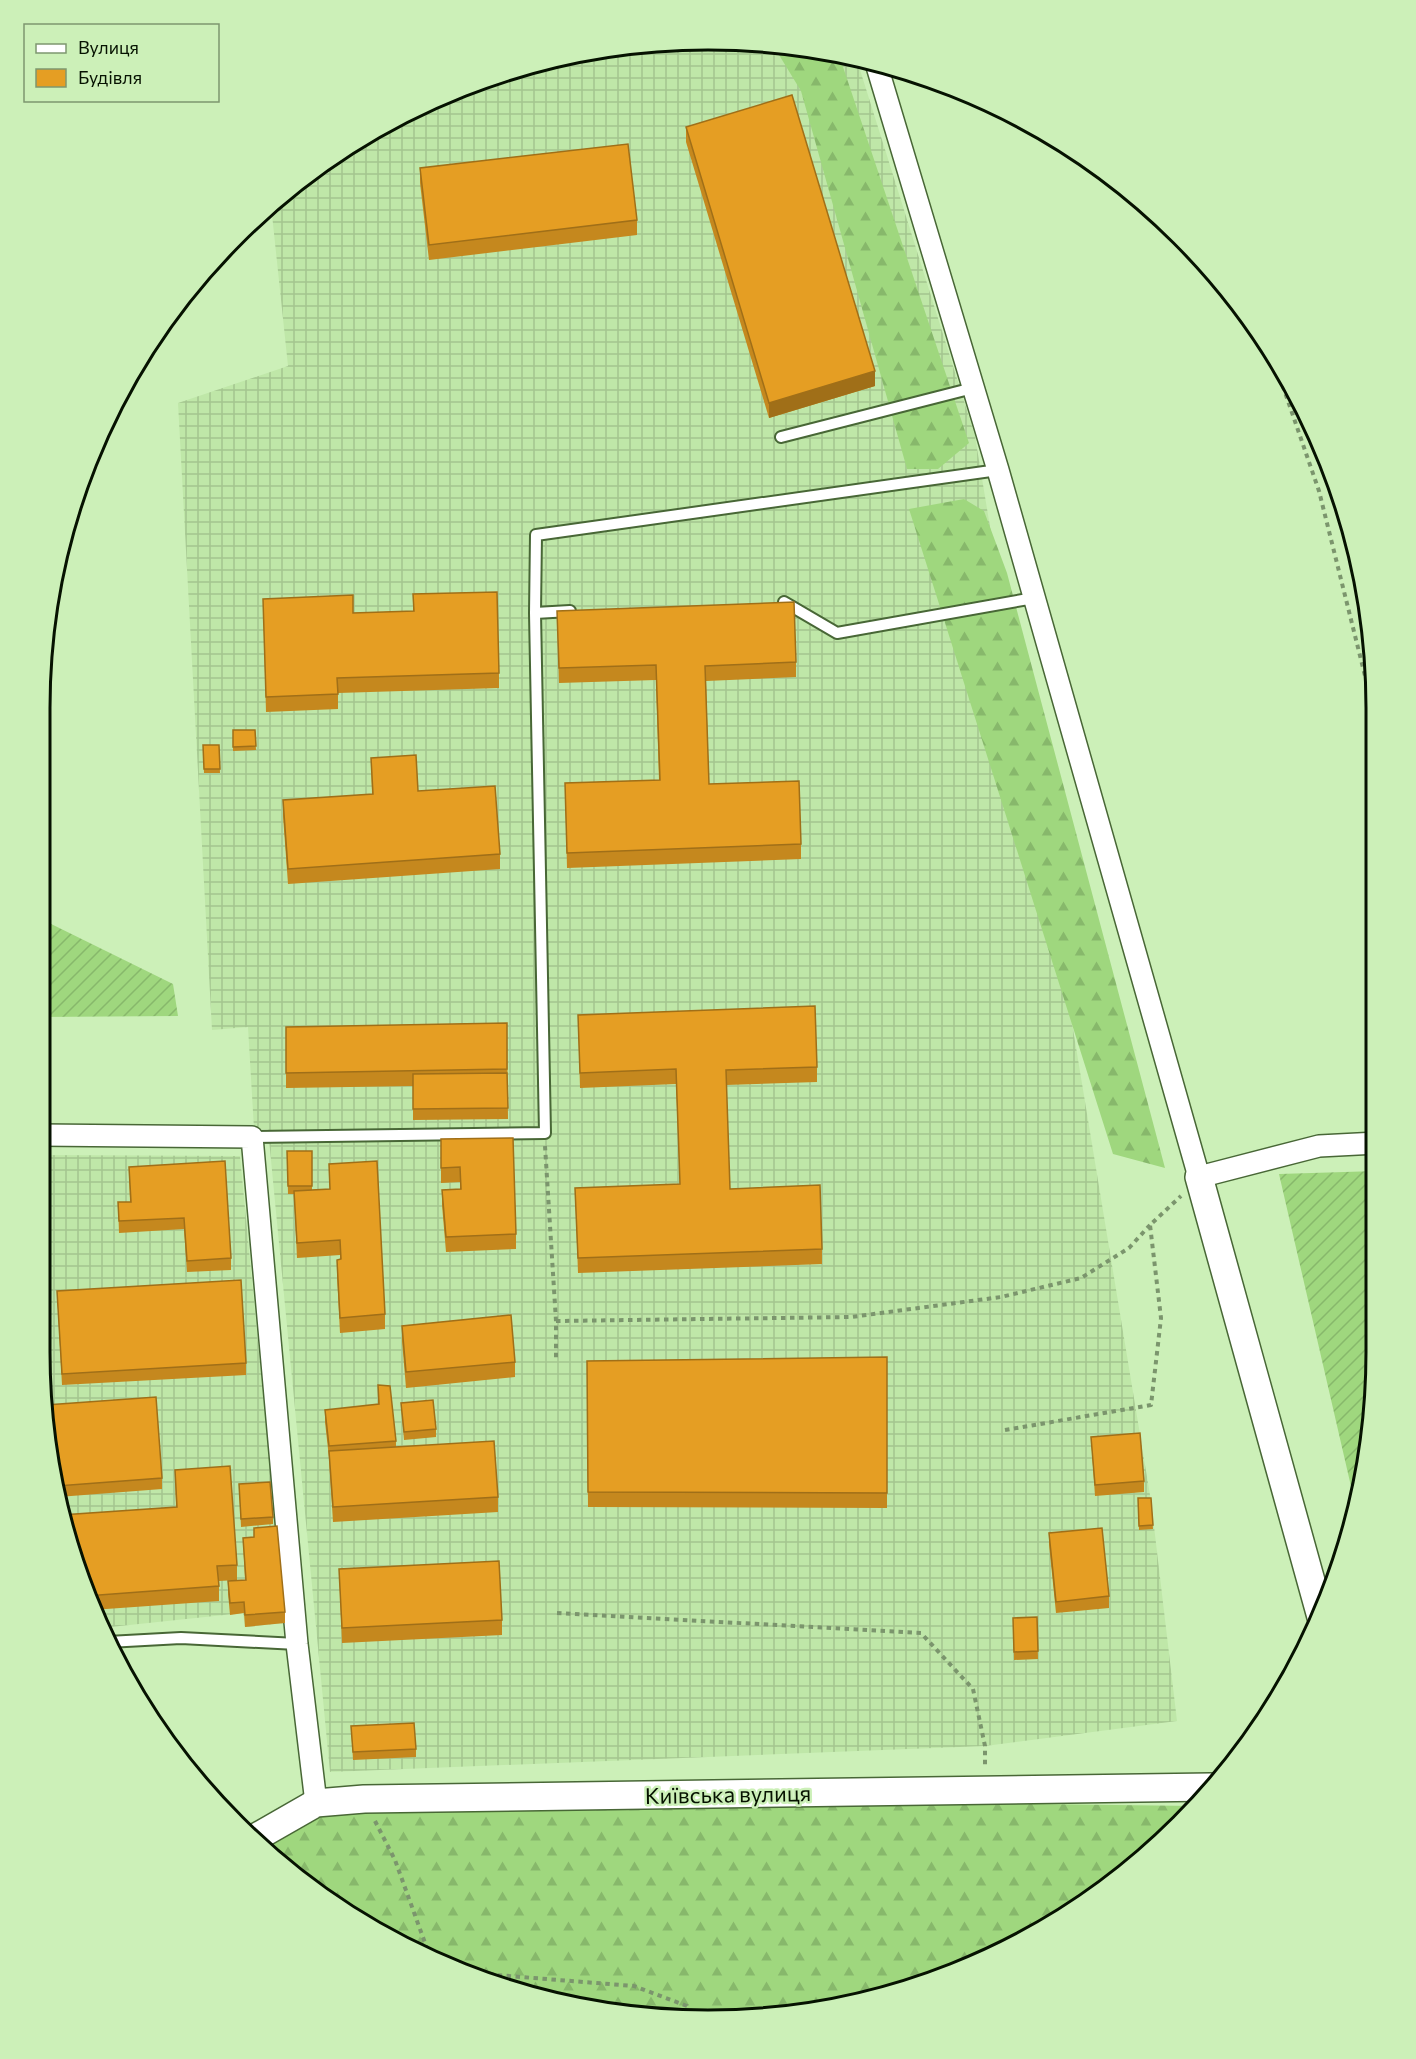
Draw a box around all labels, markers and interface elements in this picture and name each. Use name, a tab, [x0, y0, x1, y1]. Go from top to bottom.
legend	[24, 24, 219, 102]
text: Вулиця	[78, 36, 139, 58]
text: Будівля	[78, 66, 142, 88]
street label: Київська вулиця	[645, 1779, 811, 1809]

